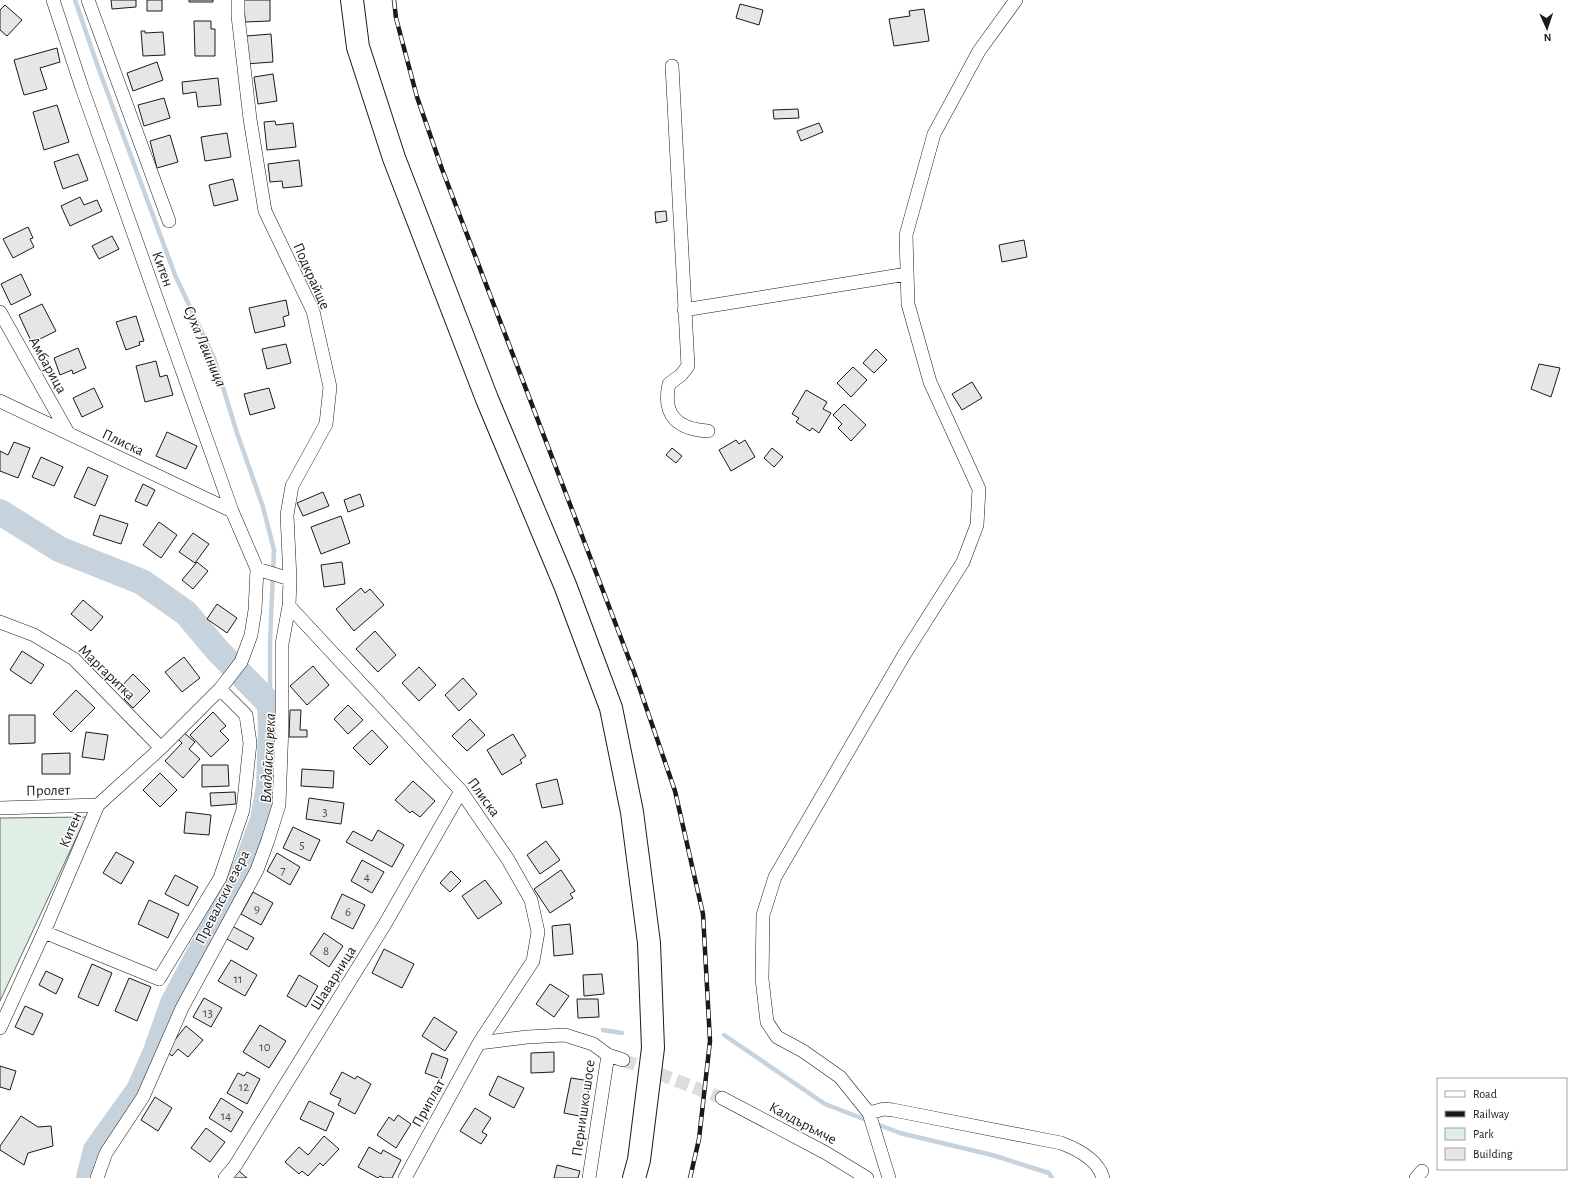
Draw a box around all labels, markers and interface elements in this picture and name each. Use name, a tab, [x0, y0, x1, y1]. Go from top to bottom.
north arrow	[1527, 8, 1567, 48]
text: N	[1543, 32, 1552, 43]
street label: Подкрайще	[290, 241, 333, 312]
street label: Китен	[149, 249, 176, 289]
water label: Суха Лешница	[181, 304, 229, 389]
street label: Амбарица	[26, 334, 69, 396]
street label: Плиска	[100, 426, 146, 459]
street label: Маргаритка	[75, 642, 138, 703]
water label: Владайска река	[258, 713, 279, 804]
street label: Плиска	[465, 775, 503, 820]
street label: Пролет	[26, 783, 71, 798]
house number: 3	[322, 806, 328, 819]
street label: Китен	[56, 810, 84, 850]
house number: 5	[299, 839, 305, 852]
street label: Превалски езера	[192, 848, 253, 946]
house number: 7	[280, 864, 286, 877]
house number: 4	[364, 871, 370, 884]
house number: 9	[254, 903, 260, 916]
house number: 6	[345, 906, 351, 919]
street label: Шаварница	[308, 944, 359, 1013]
house number: 8	[323, 945, 329, 958]
house number: 11	[234, 973, 242, 986]
house number: 13	[203, 1007, 213, 1020]
house number: 10	[259, 1041, 271, 1054]
street label: Пернишко шосе	[569, 1059, 598, 1157]
street label: Приплат	[409, 1076, 448, 1130]
legend	[1437, 1078, 1567, 1170]
house number: 12	[239, 1081, 249, 1094]
text: Road	[1473, 1088, 1497, 1100]
street label: Калдъръмче	[767, 1099, 839, 1148]
text: Railway	[1473, 1108, 1509, 1121]
house number: 14	[221, 1110, 231, 1123]
text: Park	[1473, 1128, 1494, 1140]
text: Building	[1473, 1148, 1513, 1160]

